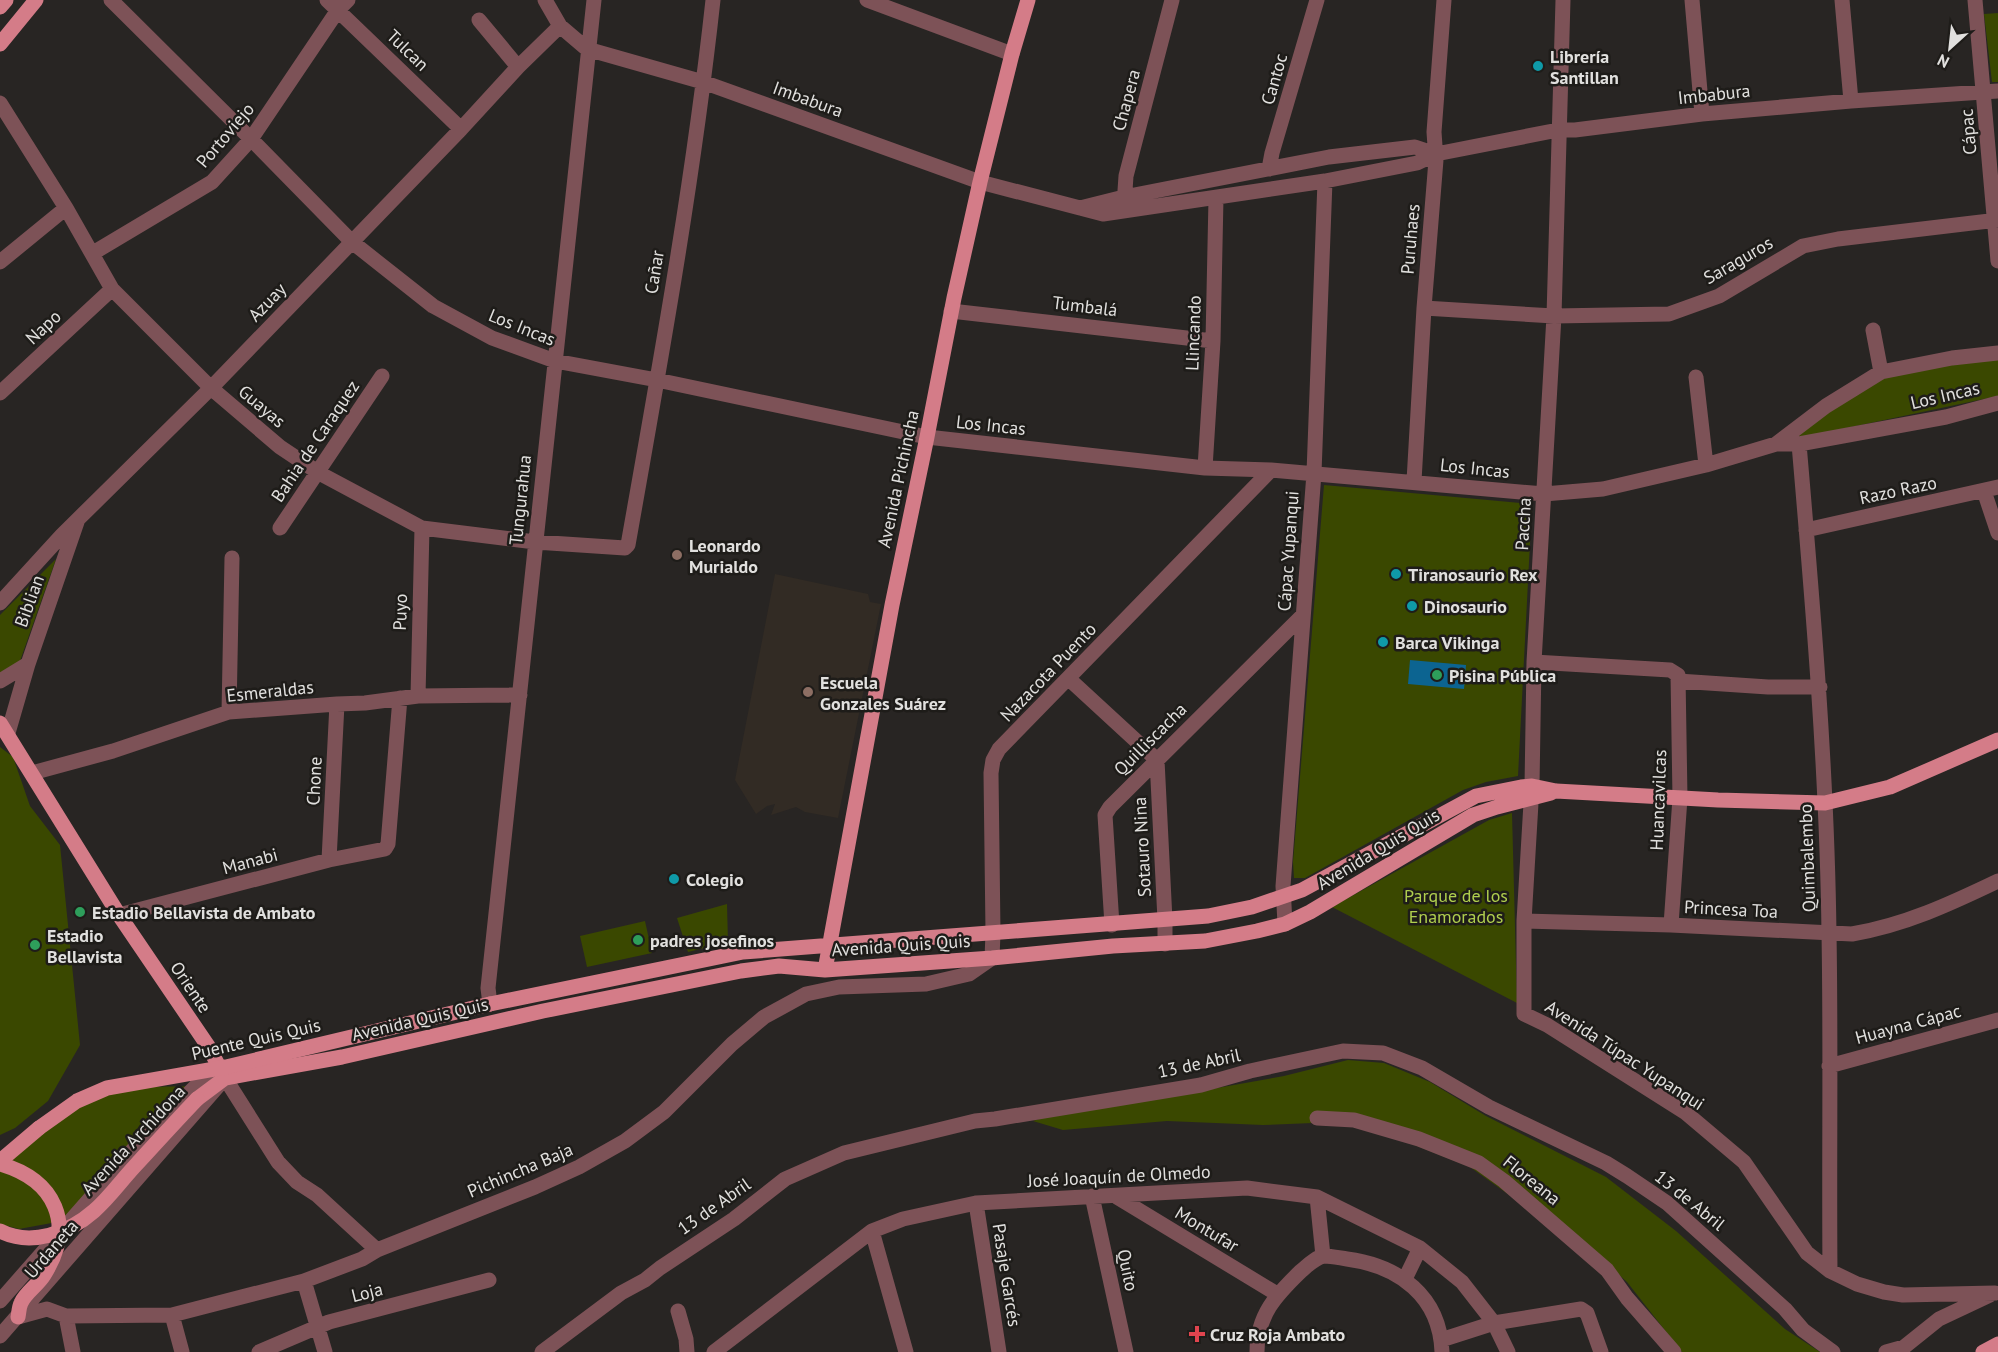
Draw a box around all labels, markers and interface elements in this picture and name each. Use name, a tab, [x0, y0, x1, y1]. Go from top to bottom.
north arrow	[1920, 18, 1980, 78]
street label: Tulcan	[382, 24, 434, 76]
place label: Librería Santillan	[1550, 45, 1619, 89]
text: N	[1934, 50, 1952, 73]
street label: Cantoc	[1256, 51, 1292, 107]
marker: Librería Santillan	[1531, 59, 1545, 73]
street label: Chapera	[1107, 67, 1145, 133]
street label: Imbabura	[770, 76, 846, 122]
street label: Imbabura	[1677, 79, 1751, 109]
street label: Portoviejo	[191, 98, 259, 172]
street label: Cápac	[1955, 108, 1981, 156]
street label: Puruhaes	[1395, 203, 1425, 275]
street label: Saraguros	[1699, 231, 1777, 289]
street label: Cañar	[639, 249, 669, 295]
street label: Azuay	[243, 277, 291, 326]
street label: Tumbalá	[1051, 291, 1119, 321]
street label: Llincando	[1180, 295, 1206, 371]
street label: Los Incas	[485, 303, 559, 351]
street label: Napo	[20, 305, 66, 349]
street label: Bahia de Caraquez	[266, 376, 364, 506]
street label: Los Incas	[1908, 376, 1982, 414]
street label: Guayas	[234, 380, 290, 432]
street label: Avenida Pichincha	[872, 408, 924, 550]
street label: Los Incas	[955, 410, 1027, 440]
street label: Los Incas	[1439, 453, 1511, 483]
street label: Tungurahua	[504, 454, 536, 546]
street label: Razo Razo	[1857, 471, 1939, 509]
street label: Cápac Yupanqui	[1272, 490, 1304, 612]
street label: Paccha	[1510, 497, 1536, 551]
place label: Leonardo Murialdo	[689, 534, 761, 578]
marker: Leonardo Murialdo	[670, 548, 684, 562]
place label: Tiranosaurio Rex	[1408, 563, 1538, 586]
marker: Tiranosaurio Rex	[1389, 567, 1403, 581]
street label: Biblian	[9, 572, 49, 630]
street label: Puyo	[388, 593, 412, 631]
place label: Dinosaurio	[1424, 595, 1507, 618]
marker: Dinosaurio	[1405, 599, 1419, 613]
street label: Nazacota Puento	[995, 618, 1101, 726]
place label: Barca Vikinga	[1395, 631, 1499, 654]
marker: Barca Vikinga	[1376, 635, 1390, 649]
place label: Pisina Pública	[1449, 664, 1556, 687]
marker: Pisina Pública	[1430, 668, 1444, 682]
place label: Escuela Gonzales Suárez	[820, 671, 946, 715]
street label: Esmeraldas	[225, 675, 315, 707]
marker: Escuela Gonzales Suárez	[801, 685, 815, 699]
street label: Quilliscacha	[1109, 698, 1191, 780]
street label: Huancavilcas	[1645, 749, 1671, 851]
street label: Chone	[301, 756, 327, 806]
street label: Sotauro Nina	[1128, 796, 1156, 898]
street label: Avenida Quis Quis	[1312, 803, 1444, 895]
street label: Quimbalembo	[1794, 803, 1820, 913]
street label: Manabi	[220, 843, 280, 879]
place label: Colegio	[686, 868, 744, 891]
marker: Colegio	[667, 872, 681, 886]
park label: Parque de los Enamorados	[1404, 884, 1508, 928]
street label: Princesa Toa	[1683, 895, 1779, 923]
place label: Estadio Bellavista de Ambato	[92, 901, 316, 924]
marker: Estadio Bellavista de Ambato	[73, 905, 87, 919]
place label: Estadio Bellavista	[47, 924, 123, 968]
place label: padres josefinos	[650, 929, 775, 952]
street label: Avenida Quis Quis	[831, 929, 971, 961]
marker: padres josefinos	[631, 933, 645, 947]
marker: Estadio Bellavista	[28, 938, 42, 952]
street label: Oriente	[165, 957, 217, 1017]
street label: Avenida Quis Quis	[350, 992, 490, 1046]
street label: Avenida Túpac Yupanqui	[1541, 995, 1709, 1115]
street label: Huayna Cápac	[1853, 999, 1963, 1049]
street label: Puente Quis Quis	[189, 1013, 323, 1065]
street label: 13 de Abril	[1156, 1043, 1243, 1083]
street label: Avenida Archidona	[76, 1080, 190, 1200]
street label: Pichincha Baja	[464, 1137, 576, 1203]
street label: Floreana	[1499, 1150, 1565, 1210]
street label: José Joaquín de Olmedo	[1026, 1160, 1211, 1192]
street label: 13 de Abril	[1650, 1165, 1730, 1236]
street label: 13 de Abril	[673, 1172, 756, 1239]
street label: Montufar	[1171, 1201, 1243, 1257]
street label: Urdaneta	[19, 1215, 83, 1283]
street label: Pasaje Garcés	[987, 1222, 1027, 1328]
street label: Quito	[1112, 1247, 1144, 1293]
street label: Loja	[349, 1277, 385, 1307]
place label: Cruz Roja Ambato	[1210, 1323, 1345, 1346]
marker: Cruz Roja Ambato	[1188, 1325, 1206, 1343]

